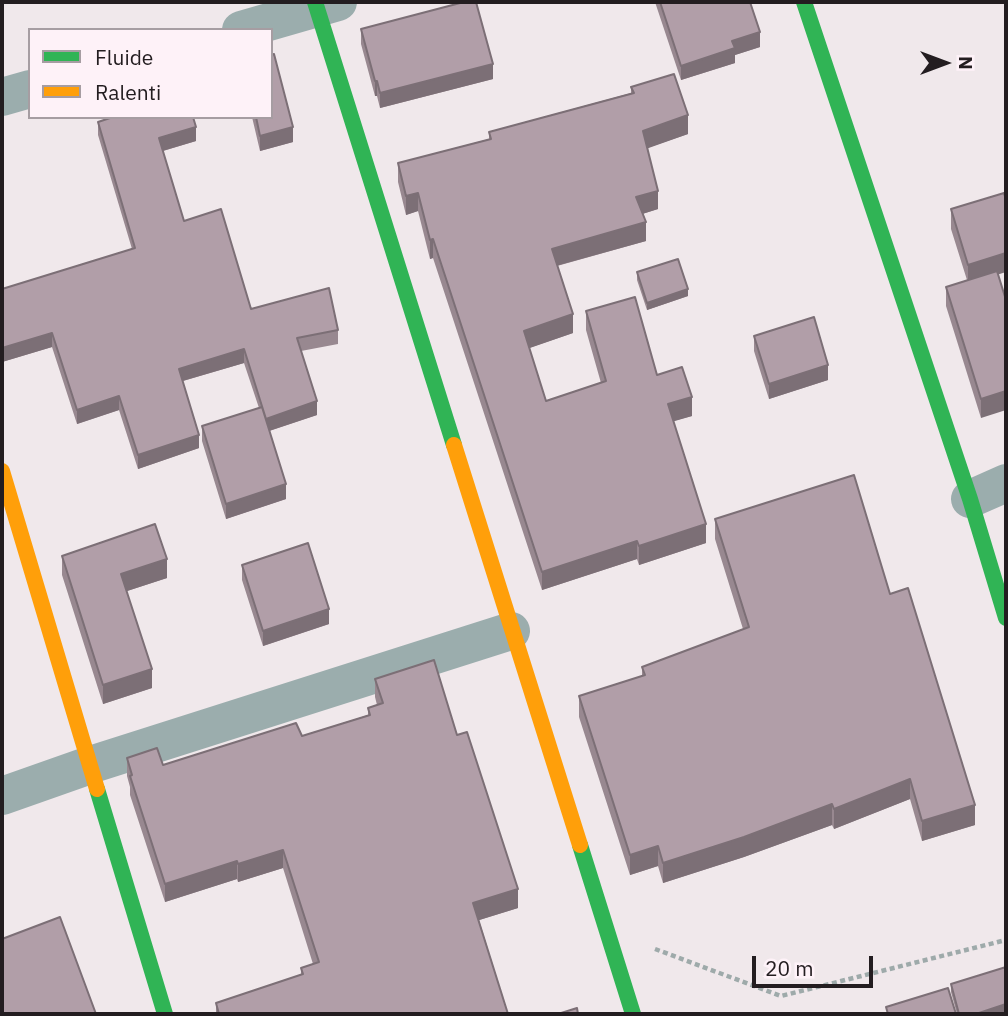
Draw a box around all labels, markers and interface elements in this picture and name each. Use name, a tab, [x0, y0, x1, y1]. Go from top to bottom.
legend	[28, 28, 273, 119]
north arrow	[910, 28, 980, 98]
text: Fluide	[95, 43, 153, 71]
text: N	[954, 56, 978, 70]
text: Ralenti	[95, 78, 161, 106]
scale bar	[756, 942, 877, 986]
text: 20 m	[765, 954, 814, 982]

